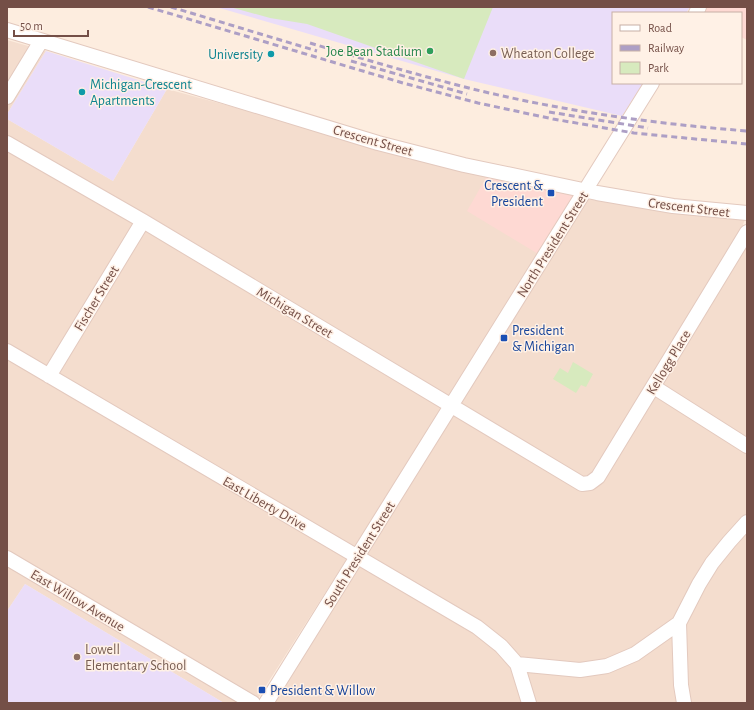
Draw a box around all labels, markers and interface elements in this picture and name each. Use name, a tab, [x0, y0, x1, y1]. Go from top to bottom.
scale bar	[14, 12, 88, 38]
legend	[612, 12, 742, 84]
text: 50 m	[20, 20, 43, 32]
text: Road	[648, 22, 672, 34]
text: Railway	[648, 42, 684, 55]
place label: Joe Bean Stadium	[326, 45, 422, 59]
marker: Joe Bean Stadium	[425, 46, 435, 56]
place label: Wheaton College	[501, 47, 594, 61]
place label: University	[208, 48, 263, 62]
marker: Wheaton College	[488, 48, 498, 58]
marker: University	[266, 49, 276, 59]
text: Park	[648, 62, 669, 74]
place label: Michigan-Crescent Apartments	[90, 78, 192, 108]
marker: Michigan-Crescent Apartments	[77, 87, 87, 97]
street label: Crescent Street	[331, 123, 415, 159]
place label: Crescent & President	[484, 179, 544, 209]
marker: Crescent & President	[546, 188, 556, 198]
street label: North President Street	[515, 189, 591, 300]
street label: Crescent Street	[647, 196, 731, 220]
street label: Fischer Street	[72, 263, 122, 334]
street label: Michigan Street	[254, 285, 335, 341]
place label: President & Michigan	[512, 324, 575, 354]
street label: Kellogg Place	[644, 328, 694, 397]
marker: President & Michigan	[499, 333, 509, 343]
street label: East Liberty Drive	[220, 474, 309, 533]
street label: South President Street	[322, 499, 398, 610]
street label: East Willow Avenue	[28, 567, 127, 634]
place label: Lowell Elementary School	[85, 643, 187, 673]
marker: Lowell Elementary School	[72, 652, 82, 662]
place label: President & Willow	[270, 684, 376, 698]
marker: President & Willow	[257, 685, 267, 695]

